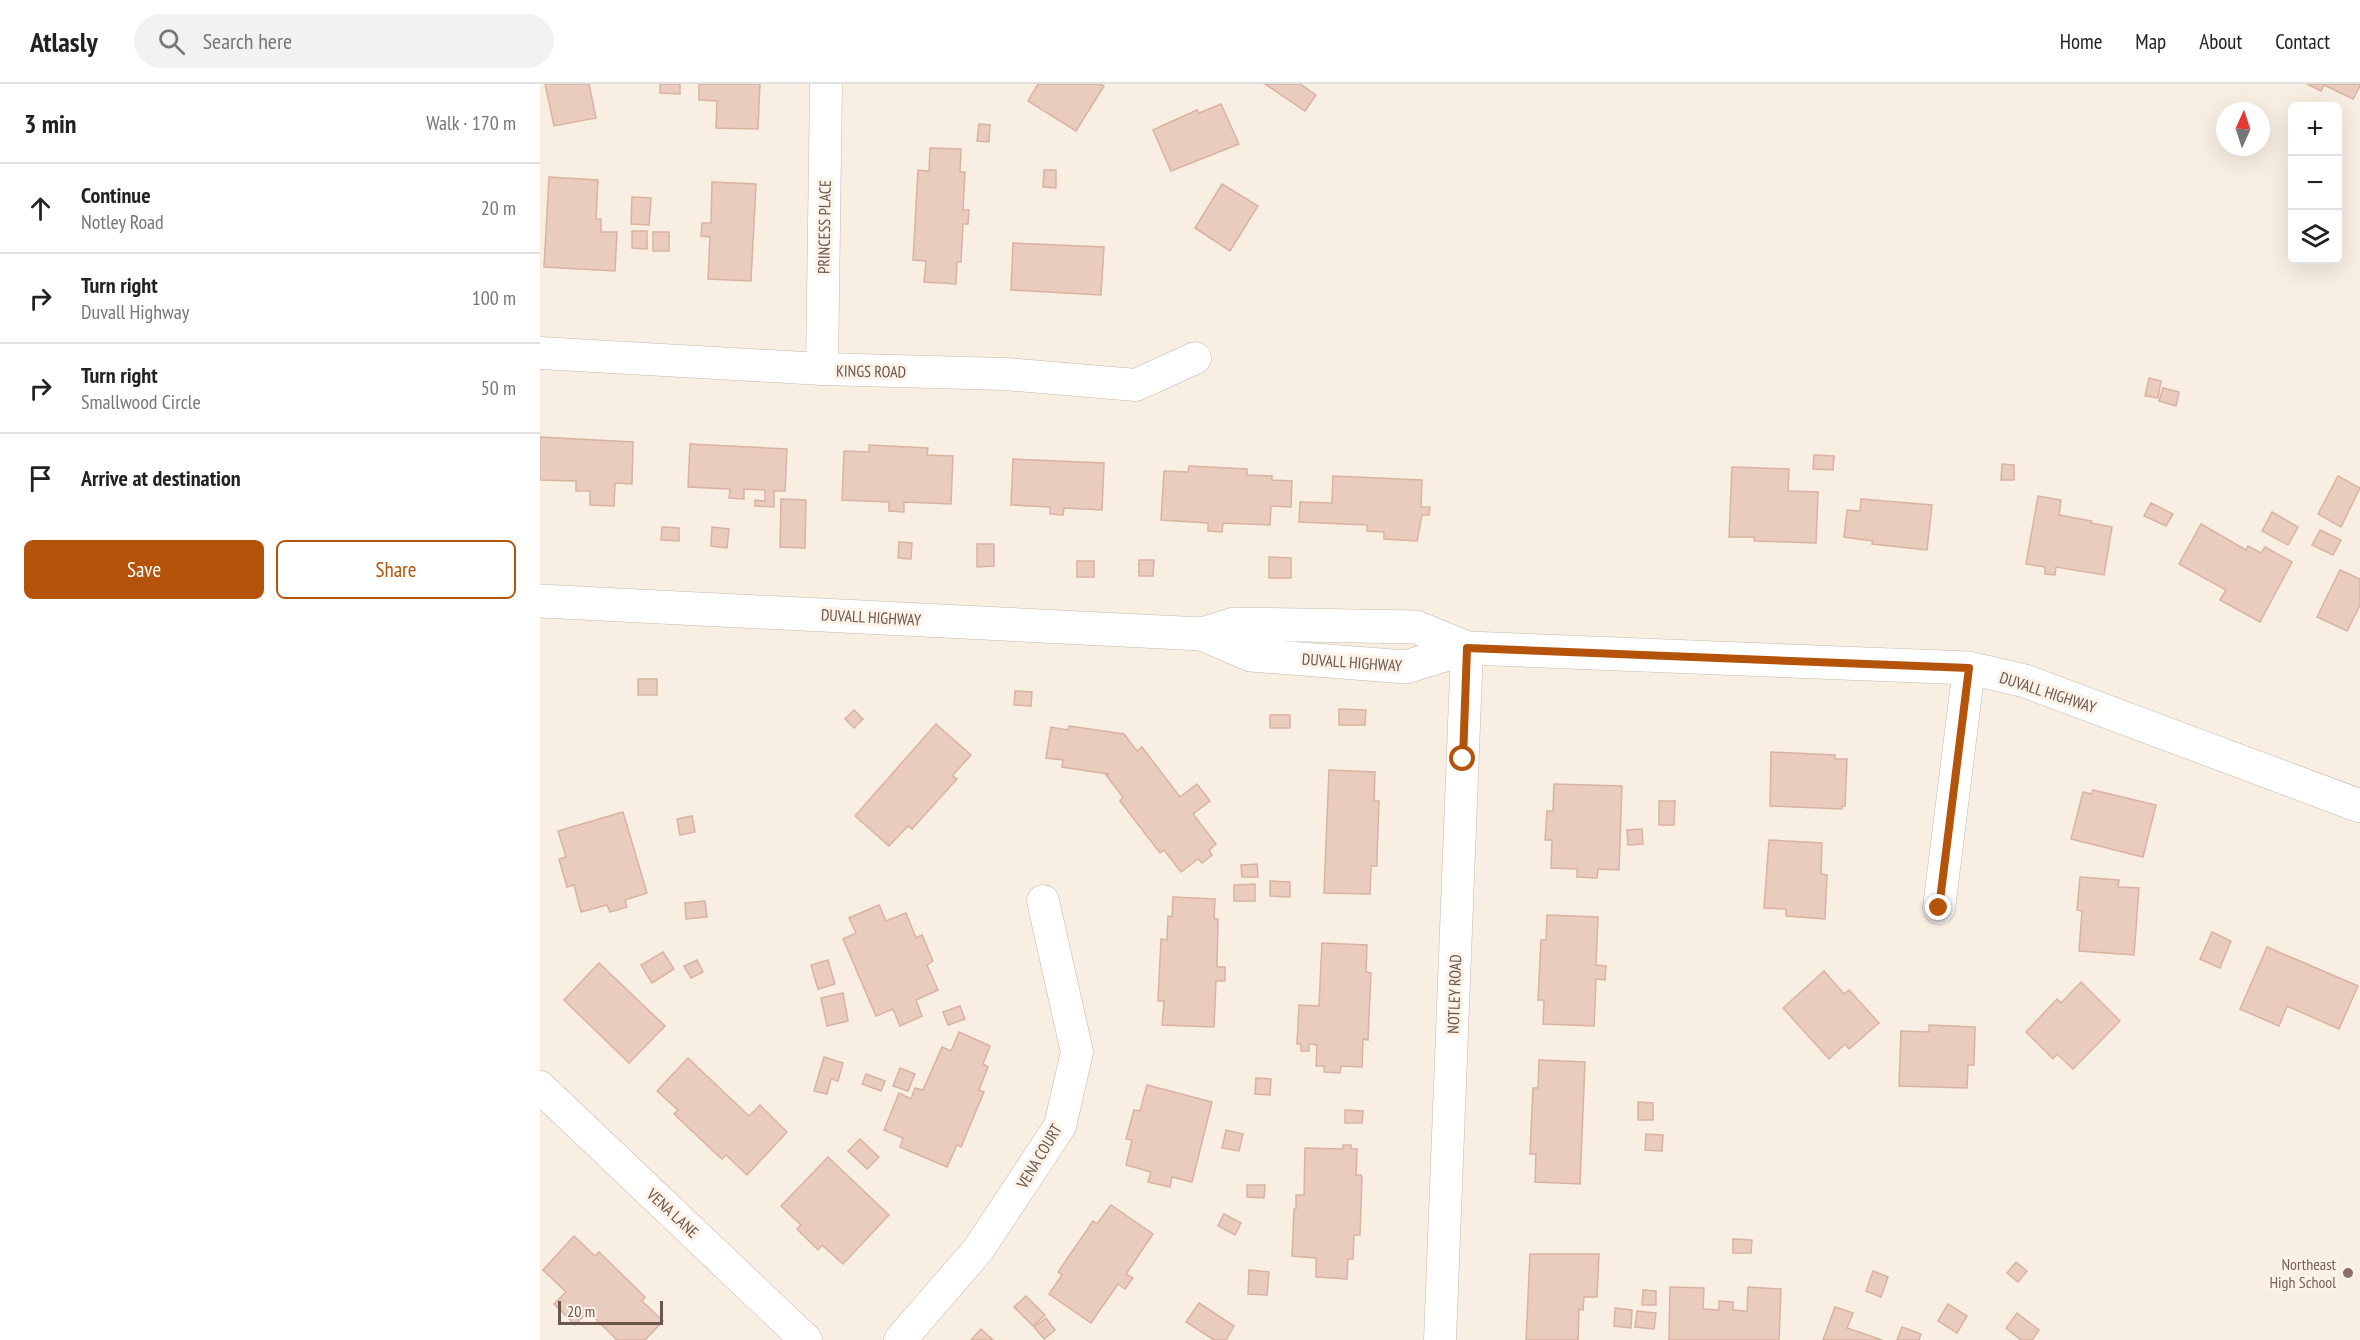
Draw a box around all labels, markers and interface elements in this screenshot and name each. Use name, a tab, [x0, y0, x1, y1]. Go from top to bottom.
search box	[134, 14, 554, 68]
text: Atlasly	[30, 23, 98, 60]
icon: search	[155, 25, 188, 58]
text: Search here	[203, 27, 292, 55]
text: Home	[2060, 28, 2102, 55]
text: Map	[2135, 28, 2166, 55]
text: About	[2199, 28, 2242, 55]
text: Contact	[2275, 28, 2330, 55]
north arrow	[2216, 102, 2270, 156]
map controls	[2288, 102, 2342, 264]
button: +	[2288, 102, 2342, 156]
text: 3 min	[24, 107, 77, 140]
text: Walk · 170 m	[426, 110, 516, 136]
button: −	[2288, 156, 2342, 210]
street label: PRINCESS PLACE	[813, 180, 835, 274]
text: Continue	[81, 181, 151, 209]
icon: ahead	[24, 192, 57, 225]
text: 20 m	[481, 195, 516, 221]
text: Notley Road	[81, 209, 164, 235]
button: layers	[2288, 210, 2342, 264]
text: Turn right	[81, 271, 158, 299]
icon: right	[24, 282, 57, 315]
text: 100 m	[472, 285, 516, 311]
text: Duvall Highway	[81, 299, 189, 325]
street label: KINGS ROAD	[836, 360, 906, 382]
text: Turn right	[81, 361, 158, 389]
icon: right	[24, 372, 57, 405]
text: 50 m	[481, 375, 516, 401]
text: Smallwood Circle	[81, 389, 201, 415]
icon: arrive	[24, 462, 57, 495]
text: Arrive at destination	[81, 464, 241, 492]
button: Save	[24, 540, 264, 599]
button: Share	[276, 540, 516, 599]
street label: DUVALL HIGHWAY	[820, 604, 922, 630]
street label: DUVALL HIGHWAY	[1301, 649, 1403, 676]
street label: DUVALL HIGHWAY	[1997, 667, 2099, 717]
route start	[1449, 745, 1475, 771]
route end	[1925, 894, 1951, 920]
street label: NOTLEY ROAD	[1443, 954, 1465, 1034]
street label: VENA COURT	[1012, 1120, 1066, 1193]
street label: VENA LANE	[642, 1183, 703, 1242]
place label: Northeast High School	[2269, 1254, 2337, 1292]
marker: Northeast High School	[2341, 1266, 2355, 1280]
scale bar	[558, 1298, 663, 1326]
text: 20 m	[567, 1301, 595, 1321]

